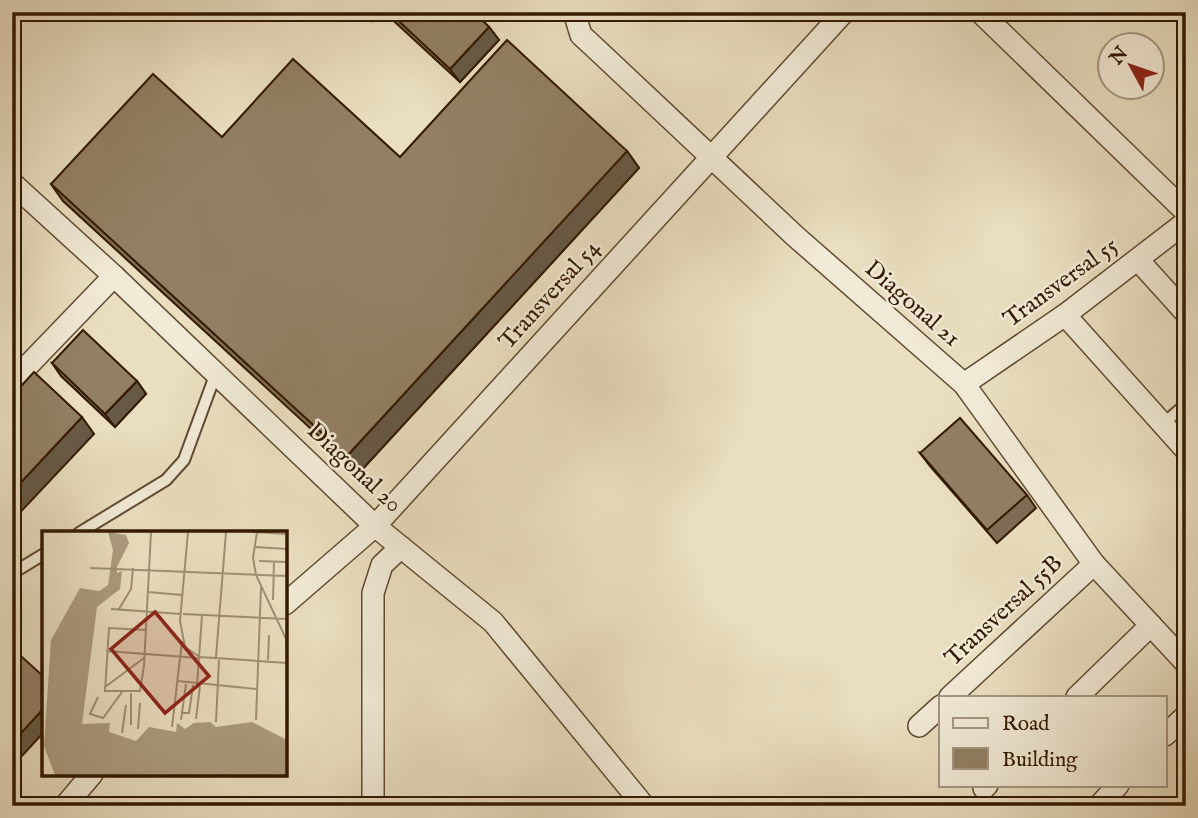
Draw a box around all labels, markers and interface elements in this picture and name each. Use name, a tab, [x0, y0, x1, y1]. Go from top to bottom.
north arrow	[1096, 32, 1166, 102]
text: N	[1104, 42, 1134, 71]
street label: Transversal 55	[998, 231, 1125, 335]
street label: Transversal 54	[493, 233, 608, 356]
street label: Diagonal 21	[858, 254, 966, 354]
street label: Diagonal 20	[300, 416, 408, 520]
inset map	[42, 531, 287, 776]
street label: Transversal 55B	[938, 548, 1070, 674]
legend	[939, 696, 1166, 786]
text: Road	[1002, 711, 1050, 738]
text: Building	[1002, 747, 1078, 774]

